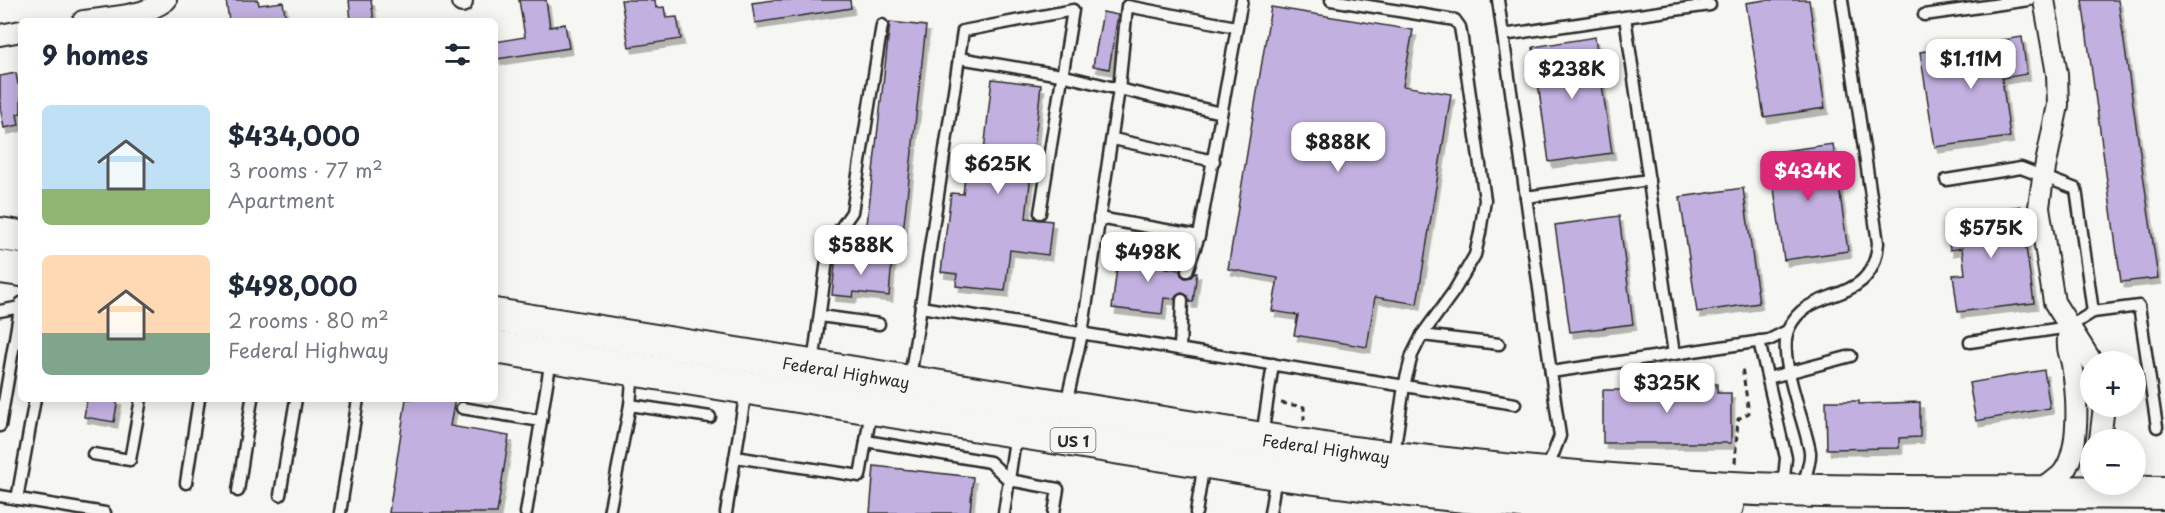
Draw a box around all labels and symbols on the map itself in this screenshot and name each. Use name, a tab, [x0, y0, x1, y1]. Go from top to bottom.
pin: $1.11M	[1922, 39, 2020, 90]
pin: $238K	[1530, 49, 1614, 100]
pin: $888K	[1296, 122, 1380, 173]
pin: $625K	[956, 144, 1040, 195]
pin: $434K	[1766, 151, 1850, 202]
pin: $575K	[1949, 208, 2033, 259]
pin: $588K	[819, 225, 903, 276]
pin: $498K	[1106, 232, 1190, 283]
street label: Federal Highway	[781, 350, 911, 394]
pin: $325K	[1625, 363, 1709, 414]
street label: Federal Highway	[1261, 427, 1391, 469]
road number: US 1	[1050, 428, 1096, 452]

